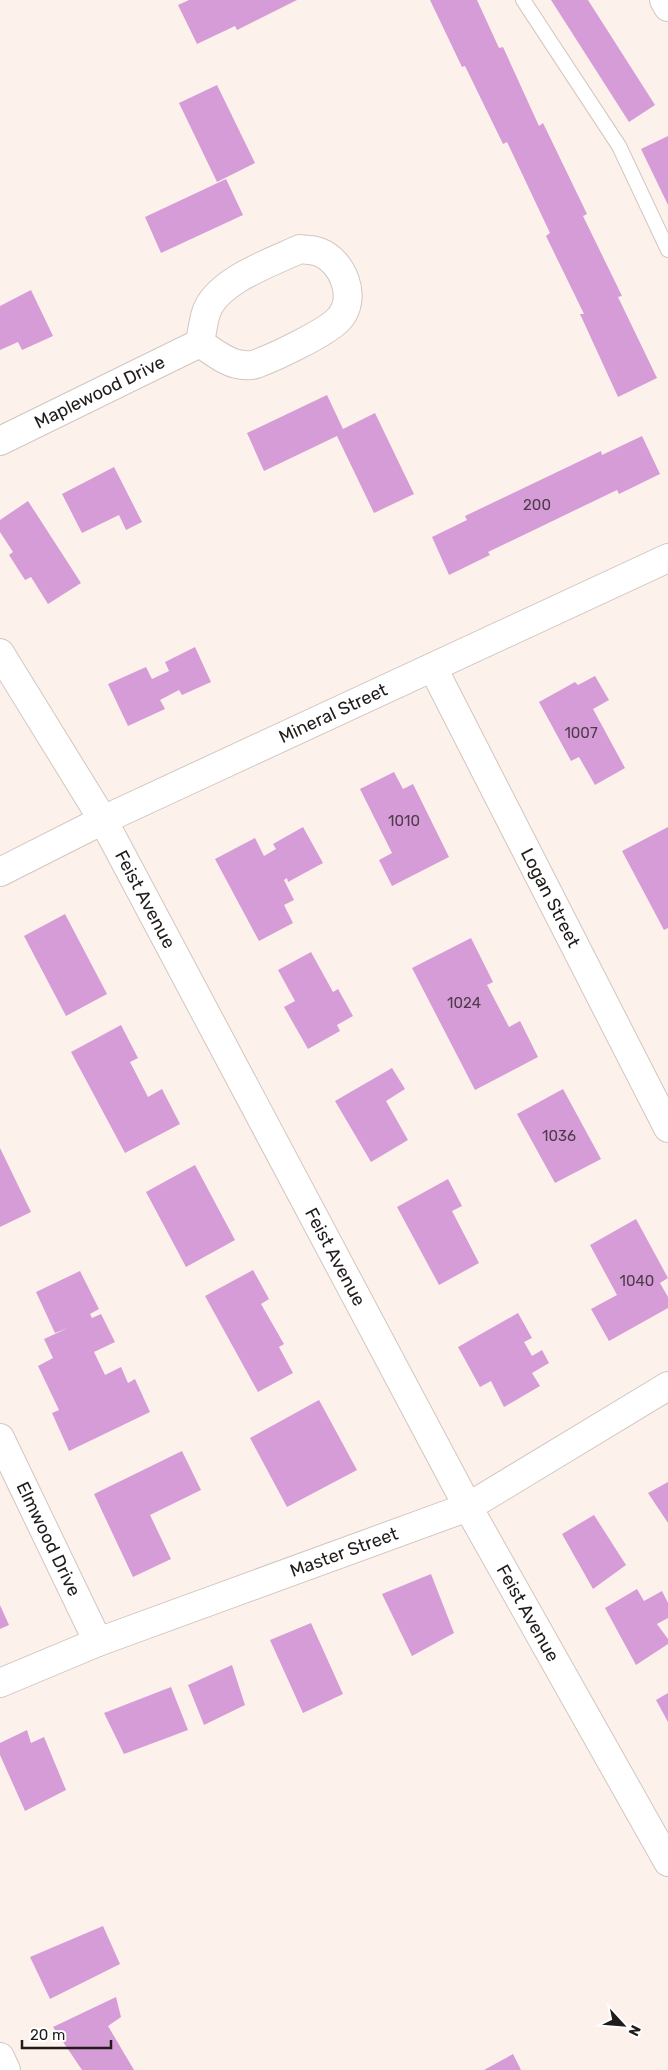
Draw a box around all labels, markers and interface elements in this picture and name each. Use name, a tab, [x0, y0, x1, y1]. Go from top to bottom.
street label: Maplewood Drive	[31, 351, 169, 433]
house number: 200	[523, 496, 551, 514]
street label: Mineral Street	[275, 679, 391, 748]
house number: 1007	[564, 724, 598, 742]
house number: 1010	[388, 812, 420, 830]
street label: Logan Street	[516, 844, 585, 951]
street label: Feist Avenue	[110, 846, 180, 952]
house number: 1024	[447, 994, 481, 1012]
house number: 1036	[542, 1127, 576, 1145]
street label: Feist Avenue	[300, 1204, 370, 1310]
house number: 1040	[620, 1272, 654, 1290]
street label: Elmwood Drive	[12, 1478, 85, 1600]
street label: Master Street	[287, 1522, 401, 1582]
street label: Feist Avenue	[492, 1561, 564, 1666]
north arrow	[598, 2000, 648, 2050]
scale bar	[22, 2018, 111, 2050]
text: N	[624, 2022, 644, 2039]
text: 20 m	[30, 2026, 65, 2044]

